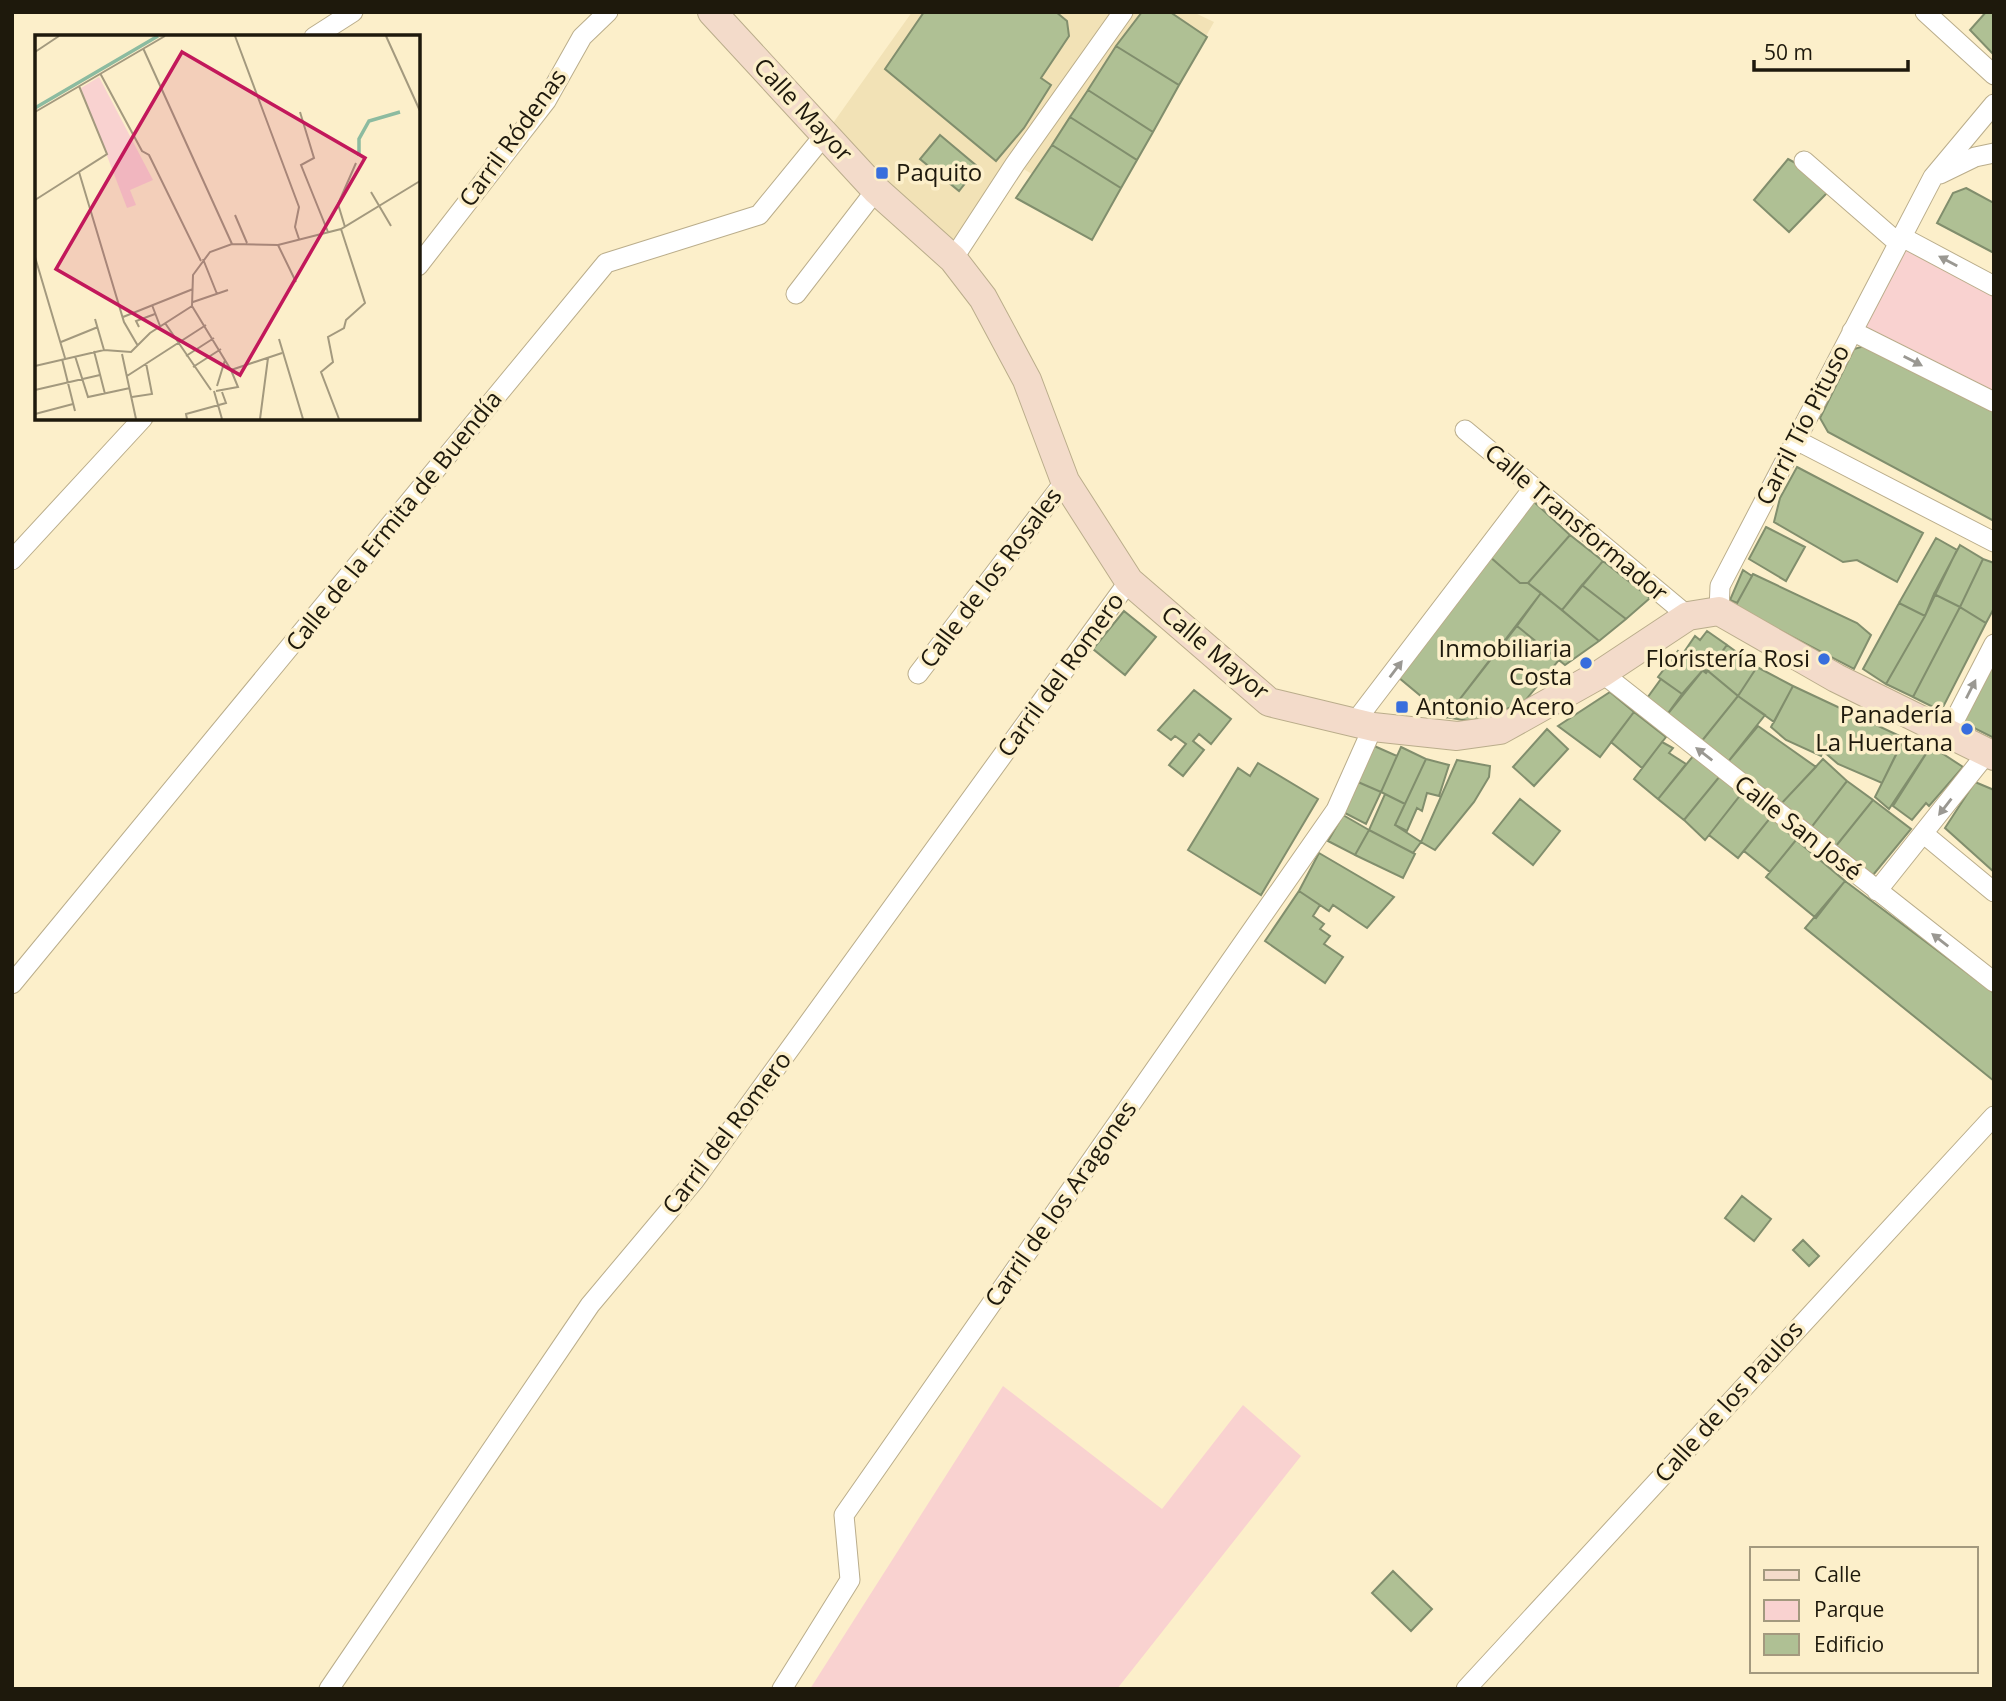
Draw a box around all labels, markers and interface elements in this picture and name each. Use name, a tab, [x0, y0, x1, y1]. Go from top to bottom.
scale bar	[1754, 28, 1908, 72]
inset map	[35, 35, 420, 420]
text: 50 m	[1764, 38, 1813, 66]
street label: Calle Mayor	[747, 50, 861, 168]
street label: Carril Ródenas	[450, 61, 573, 213]
place label: Paquito	[896, 155, 982, 188]
marker: Paquito	[874, 165, 890, 181]
one-way arrow	[1938, 255, 1958, 267]
street label: Carril Tío Pituso	[1747, 338, 1856, 510]
one-way arrow	[1903, 356, 1923, 367]
street label: Calle de la Ermita de Buendía	[277, 383, 508, 657]
street label: Calle Transformador	[1478, 435, 1676, 608]
street label: Calle de los Rosales	[911, 480, 1069, 674]
street label: Carril del Romero	[989, 585, 1131, 763]
street label: Calle Mayor	[1155, 597, 1277, 707]
place label: Inmobiliaria Costa	[1439, 631, 1572, 692]
place label: Floristería Rosi	[1646, 641, 1810, 674]
marker: Floristería Rosi	[1816, 651, 1832, 667]
marker: Inmobiliaria Costa	[1578, 655, 1594, 671]
one-way arrow	[1388, 660, 1402, 678]
one-way arrow	[1964, 678, 1976, 698]
place label: Antonio Acero	[1416, 689, 1575, 722]
place label: Panadería La Huertana	[1815, 697, 1953, 758]
marker: Antonio Acero	[1394, 699, 1410, 715]
marker: Panadería La Huertana	[1959, 721, 1975, 737]
one-way arrow	[1695, 746, 1713, 761]
street label: Calle San José	[1728, 767, 1870, 887]
one-way arrow	[1939, 798, 1953, 816]
one-way arrow	[1931, 933, 1949, 948]
street label: Carril del Romero	[654, 1044, 798, 1220]
street label: Carril de los Aragones	[976, 1094, 1143, 1313]
street label: Calle de los Paulos	[1646, 1313, 1809, 1489]
legend	[1750, 1547, 1978, 1673]
text: Calle	[1814, 1560, 1861, 1588]
text: Parque	[1814, 1595, 1884, 1623]
text: Edificio	[1814, 1630, 1884, 1658]

